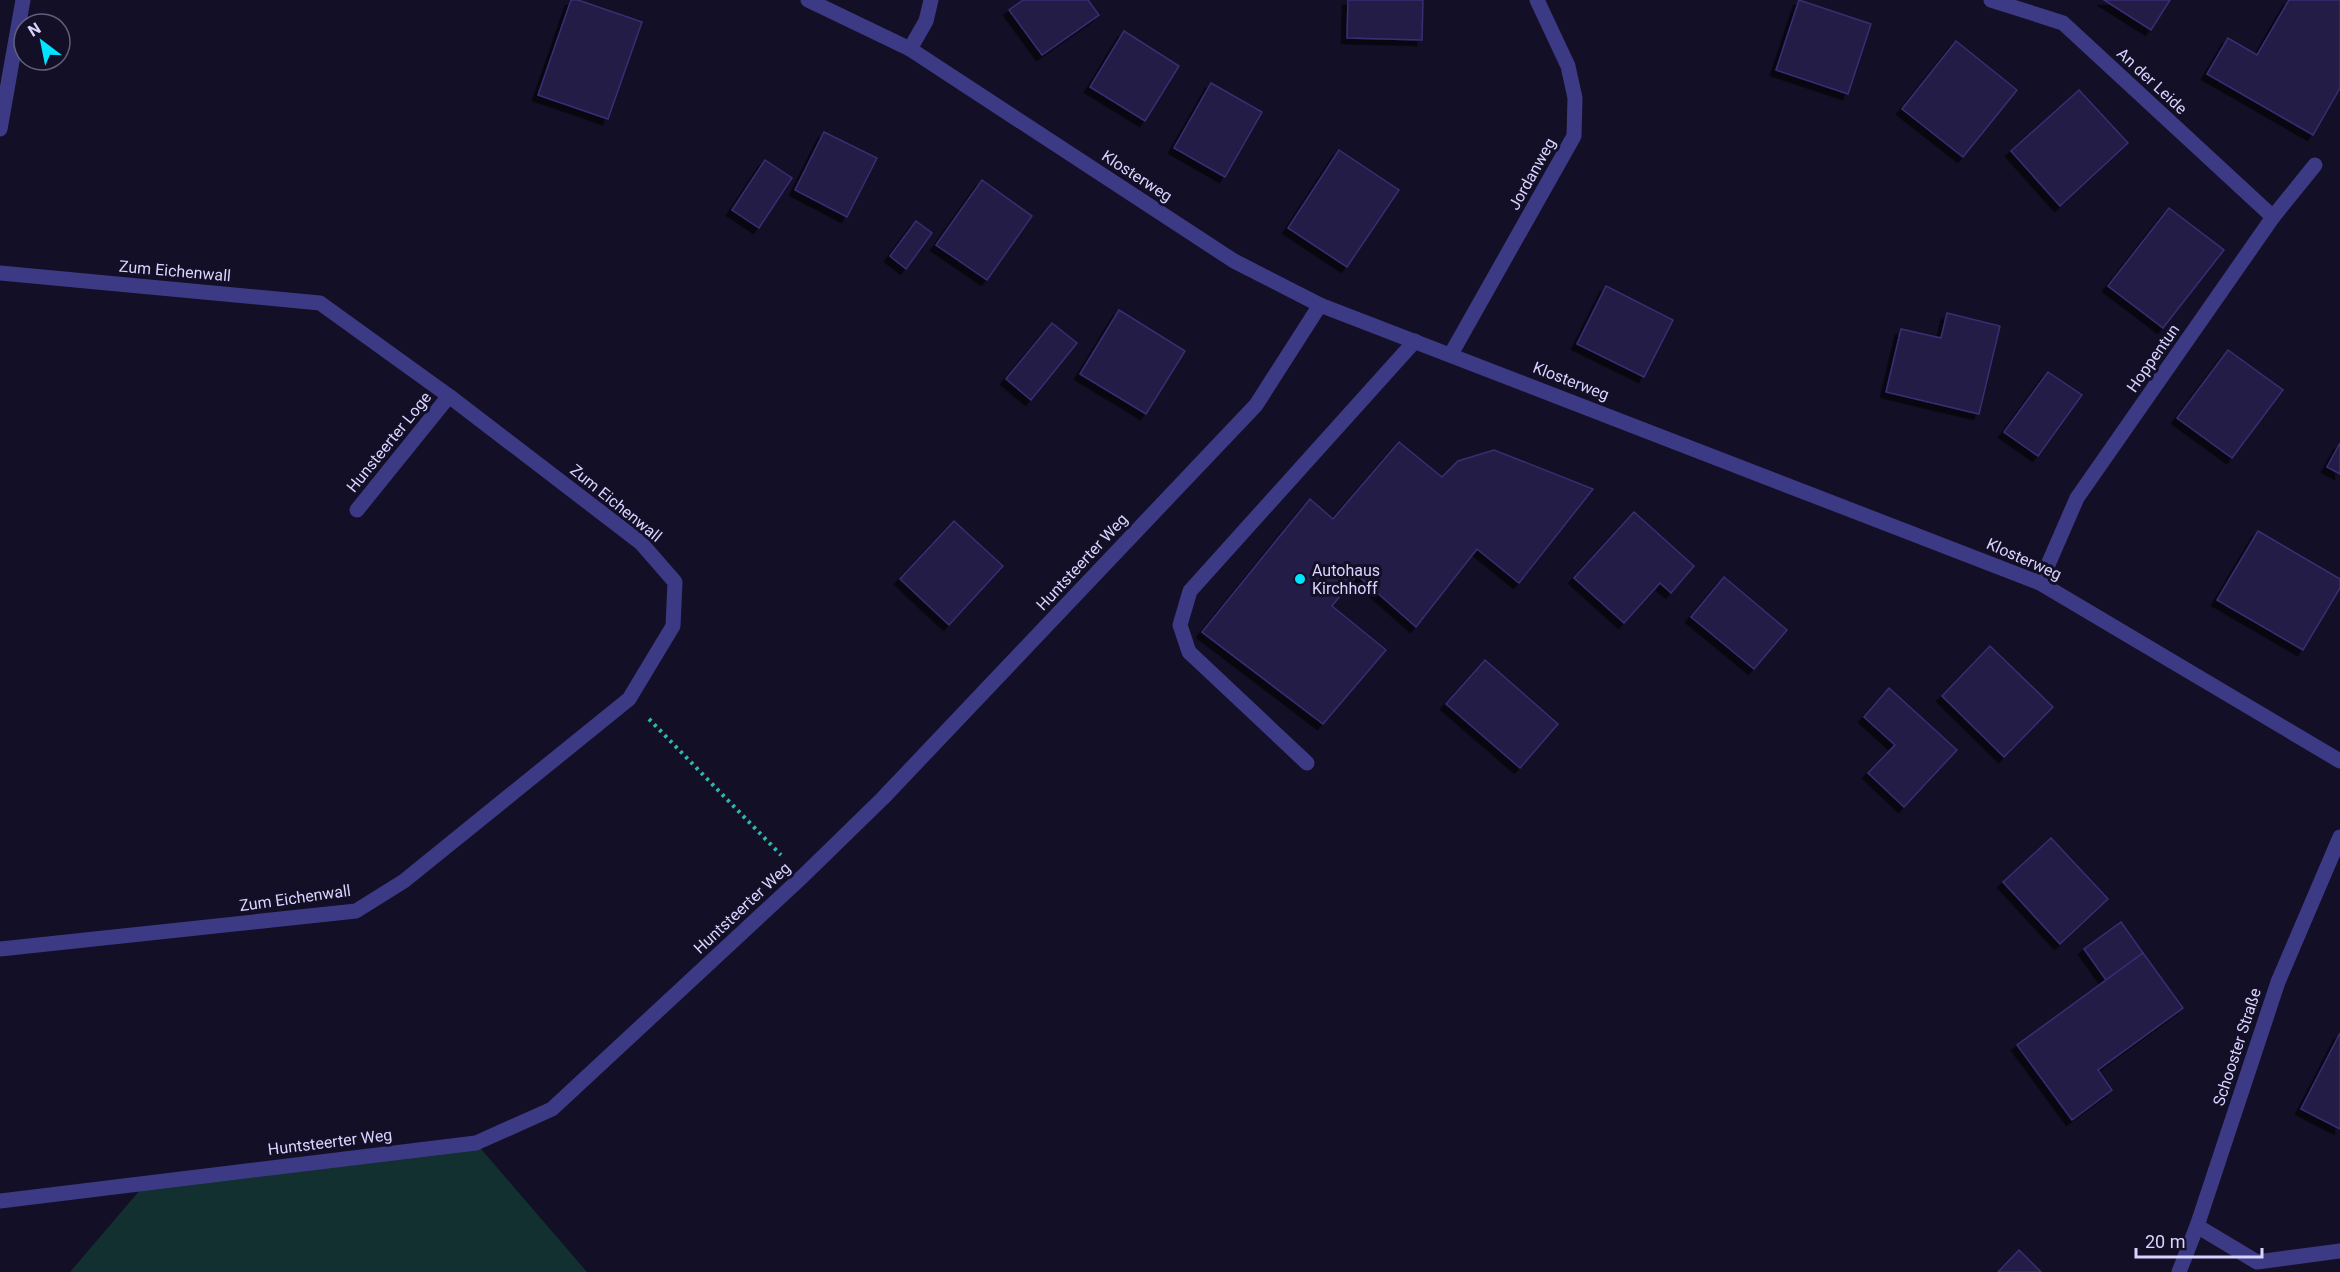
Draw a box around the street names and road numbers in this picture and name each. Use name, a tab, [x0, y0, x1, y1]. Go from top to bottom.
street label: An der Leide	[2113, 44, 2191, 118]
street label: Jordanweg	[1504, 135, 1560, 213]
street label: Klosterweg	[1098, 146, 1176, 206]
street label: Zum Eichenwall	[118, 257, 232, 285]
street label: Hoppentun	[2123, 320, 2183, 396]
street label: Klosterweg	[1530, 358, 1612, 404]
street label: Hunsteerter Loge	[343, 388, 435, 496]
street label: Zum Eichenwall	[566, 460, 666, 546]
street label: Huntsteerter Weg	[1032, 510, 1132, 614]
street label: Klosterweg	[1984, 534, 2064, 584]
street label: Huntsteerter Weg	[690, 858, 794, 958]
street label: Zum Eichenwall	[238, 881, 352, 915]
street label: Schooster Straße	[2209, 986, 2265, 1108]
street label: Huntsteerter Weg	[267, 1125, 393, 1159]

